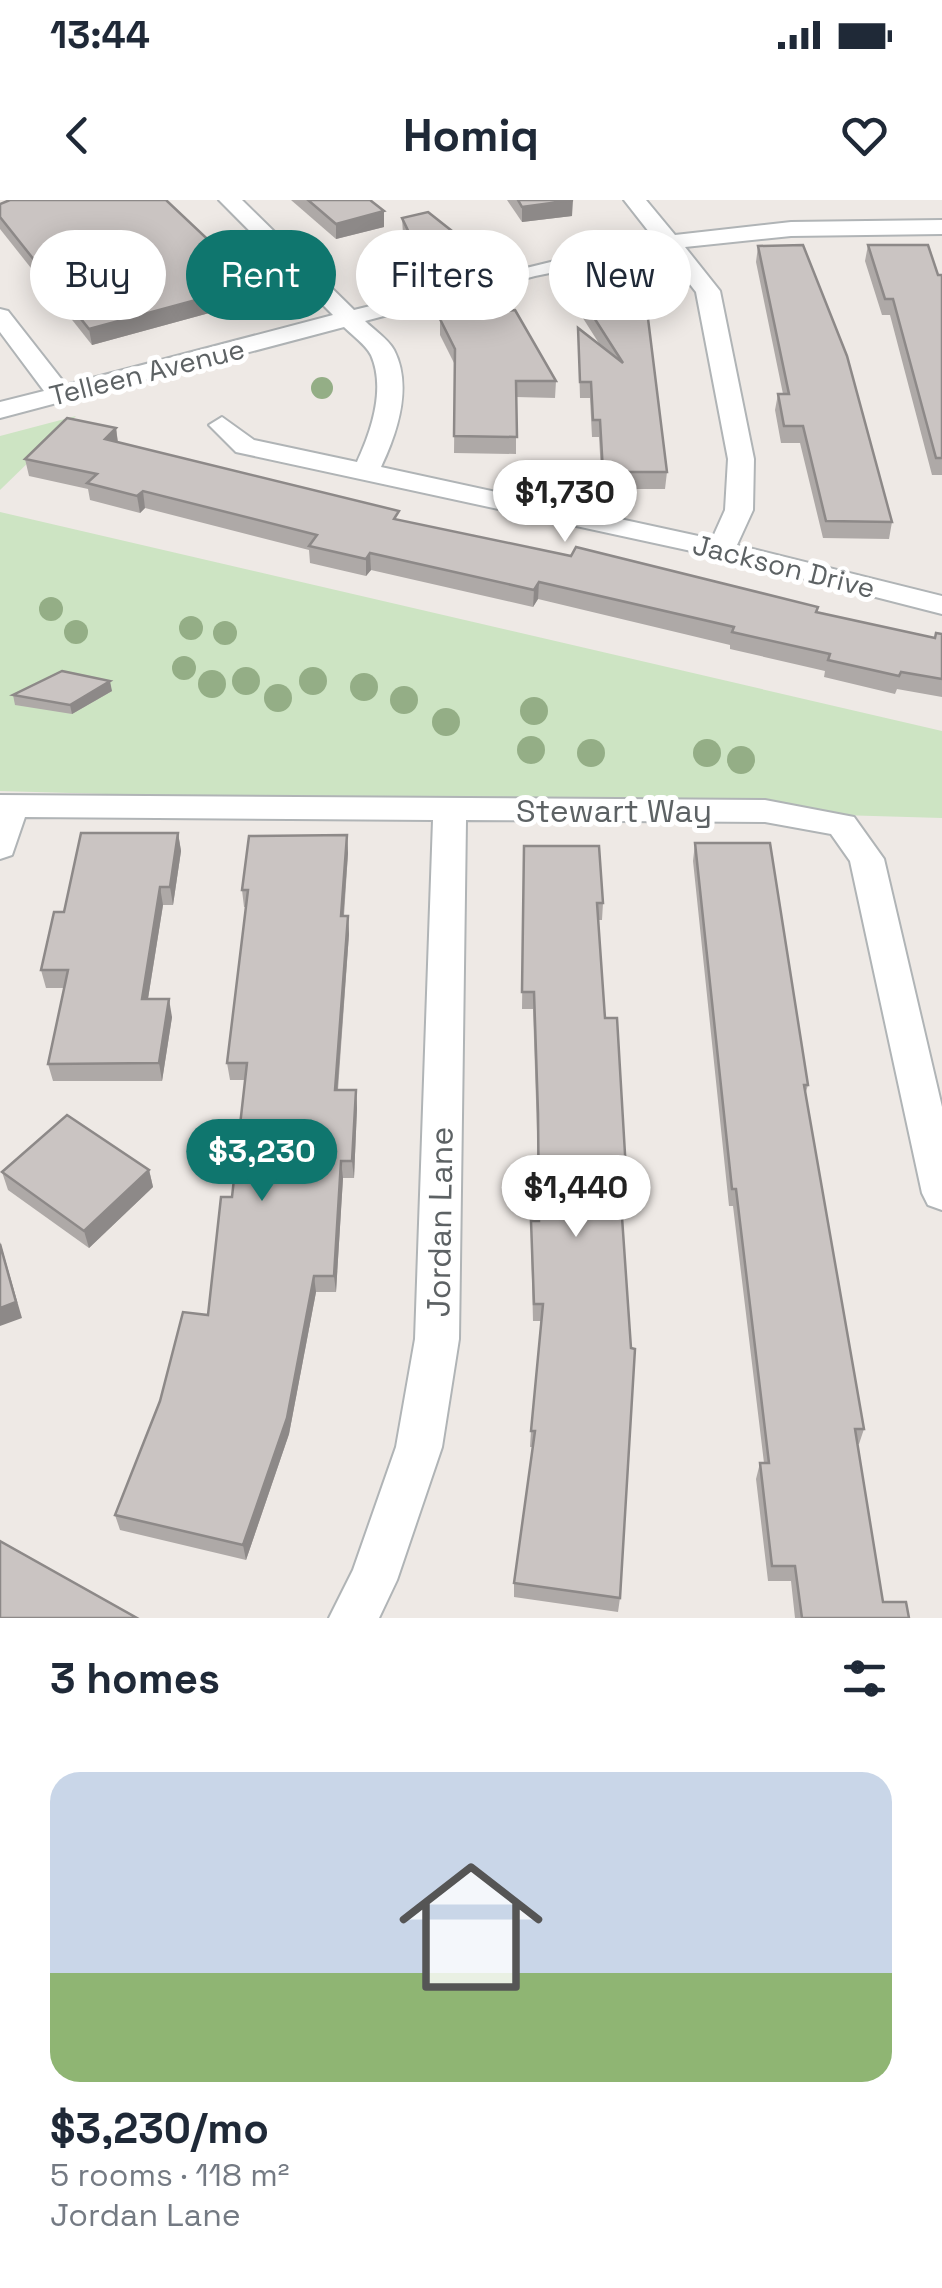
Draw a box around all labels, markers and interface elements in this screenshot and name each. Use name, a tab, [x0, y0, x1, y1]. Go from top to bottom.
text: 13:44	[50, 11, 150, 59]
text: Homiq	[403, 107, 539, 164]
icon: back	[50, 108, 105, 163]
icon: heart	[837, 108, 892, 163]
chip: Buy	[30, 230, 166, 320]
chip: Rent	[186, 230, 336, 320]
chip: Filters	[356, 230, 529, 320]
chip: New	[549, 230, 691, 320]
street label: Telleen Avenue	[46, 330, 248, 414]
pin: $1,730	[484, 460, 646, 545]
text: $1,730	[515, 472, 615, 512]
street label: Jackson Drive	[689, 526, 879, 606]
street label: Stewart Way	[516, 791, 712, 831]
pin: $3,230	[181, 1119, 343, 1204]
street label: Jordan Lane	[418, 1126, 462, 1318]
text: $3,230	[208, 1131, 316, 1171]
pin: $1,440	[495, 1155, 657, 1240]
text: $1,440	[524, 1167, 628, 1207]
icon: filters	[837, 1651, 892, 1706]
text: 3 homes	[50, 1652, 220, 1705]
icon: home	[381, 1837, 561, 2017]
text: $3,230/mo	[50, 2102, 269, 2155]
text: 5 rooms · 118 m²	[50, 2155, 289, 2195]
text: Jordan Lane	[50, 2195, 241, 2235]

